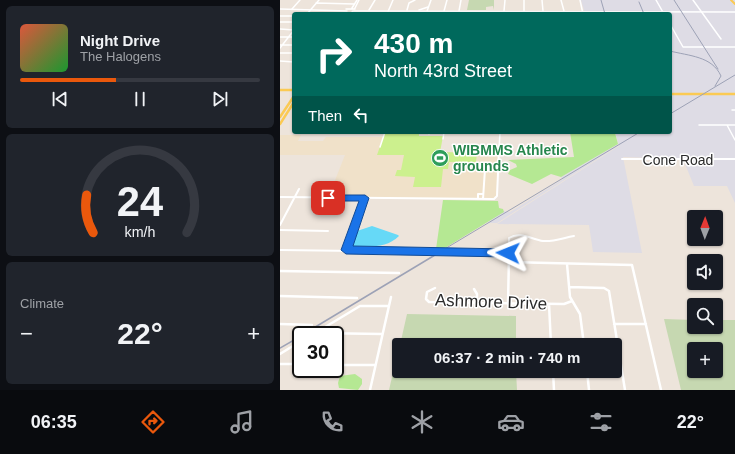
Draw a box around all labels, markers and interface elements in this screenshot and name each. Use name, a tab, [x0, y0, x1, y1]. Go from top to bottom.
icon: right	[308, 28, 360, 80]
text: 430 m	[374, 28, 453, 59]
text: Night Drive	[80, 32, 160, 49]
text: The Halogens	[80, 49, 161, 64]
text: North 43rd Street	[374, 61, 512, 81]
icon: previous	[49, 88, 71, 110]
icon: pause	[129, 88, 151, 110]
icon: next	[209, 88, 231, 110]
icon: left	[350, 104, 372, 126]
text: Then	[308, 107, 342, 124]
place label: WIBMMS Athletic grounds	[453, 142, 568, 174]
sports icon: WIBMMS Athletic grounds	[430, 148, 450, 168]
street label: Cone Road	[643, 152, 713, 168]
text: 24	[117, 178, 163, 225]
pin	[311, 181, 345, 215]
icon: arrive	[317, 187, 339, 209]
north arrow	[687, 210, 723, 246]
map controls	[687, 210, 723, 378]
text: km/h	[125, 224, 156, 240]
position arrow	[487, 232, 529, 274]
button: sound	[687, 254, 723, 290]
street label: Ashmore Drive	[434, 291, 548, 313]
text: Climate	[20, 296, 64, 311]
button: search	[687, 298, 723, 334]
text: 22°	[117, 317, 163, 350]
text: −	[20, 321, 33, 346]
text: +	[247, 321, 260, 346]
speed limit sign: 30	[292, 326, 344, 378]
button: +	[687, 342, 723, 378]
text: 06:37 · 2 min · 740 m	[434, 349, 580, 366]
icon: directions	[139, 408, 167, 436]
icon: music	[228, 408, 256, 436]
icon: phone	[318, 408, 346, 436]
icon: climate	[408, 408, 436, 436]
icon: car	[497, 408, 525, 436]
icon: filters	[587, 408, 615, 436]
text: 06:35	[31, 412, 77, 432]
text: 22°	[677, 412, 704, 432]

